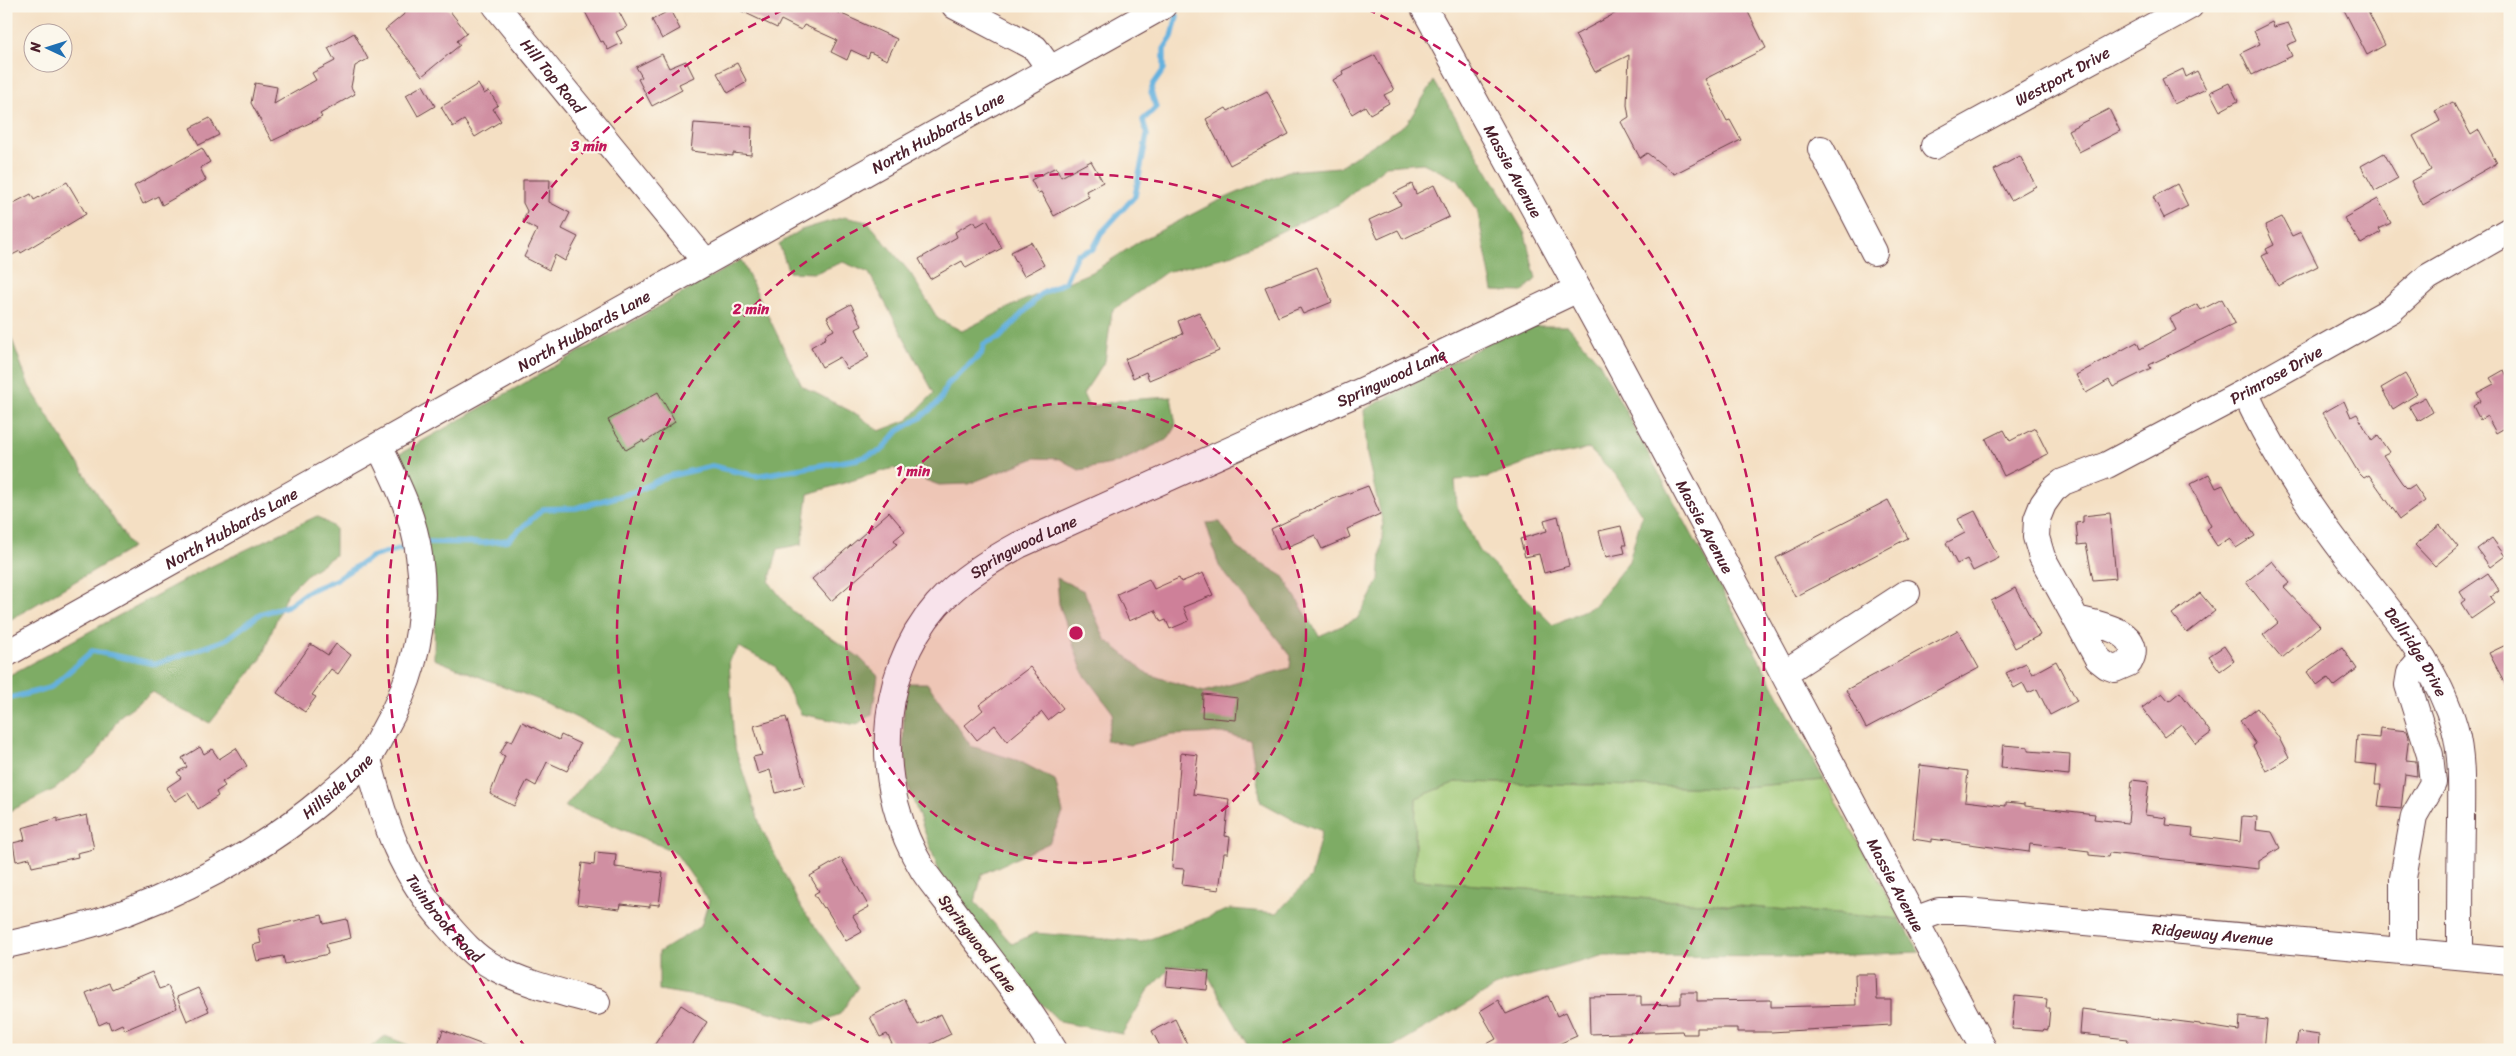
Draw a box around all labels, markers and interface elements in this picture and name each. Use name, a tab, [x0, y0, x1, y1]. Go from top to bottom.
north arrow	[22, 22, 72, 72]
street label: Hill Top Road	[513, 32, 594, 121]
street label: Westport Drive	[2009, 38, 2116, 114]
text: N	[23, 41, 48, 54]
street label: North Hubbards Lane	[866, 83, 1010, 182]
street label: Massie Avenue	[1475, 119, 1551, 224]
text: 3 min	[570, 133, 608, 159]
street label: North Hubbards Lane	[511, 282, 656, 380]
text: 2 min	[732, 296, 770, 322]
street label: Primrose Drive	[2224, 337, 2328, 413]
street label: Springwood Lane	[1332, 340, 1451, 416]
text: 1 min	[896, 458, 931, 484]
street label: Massie Avenue	[1668, 474, 1742, 579]
street label: North Hubbards Lane	[159, 479, 304, 578]
street label: Springwood Lane	[963, 507, 1082, 587]
street label: Dellridge Drive	[2376, 600, 2456, 702]
centre of rings	[1067, 624, 1085, 642]
street label: Hillside Lane	[295, 747, 381, 827]
street label: Massie Avenue	[1858, 833, 1933, 938]
street label: Twinbrook Road	[398, 868, 491, 972]
street label: Springwood Lane	[930, 887, 1025, 999]
street label: Ridgeway Avenue	[2151, 914, 2275, 954]

